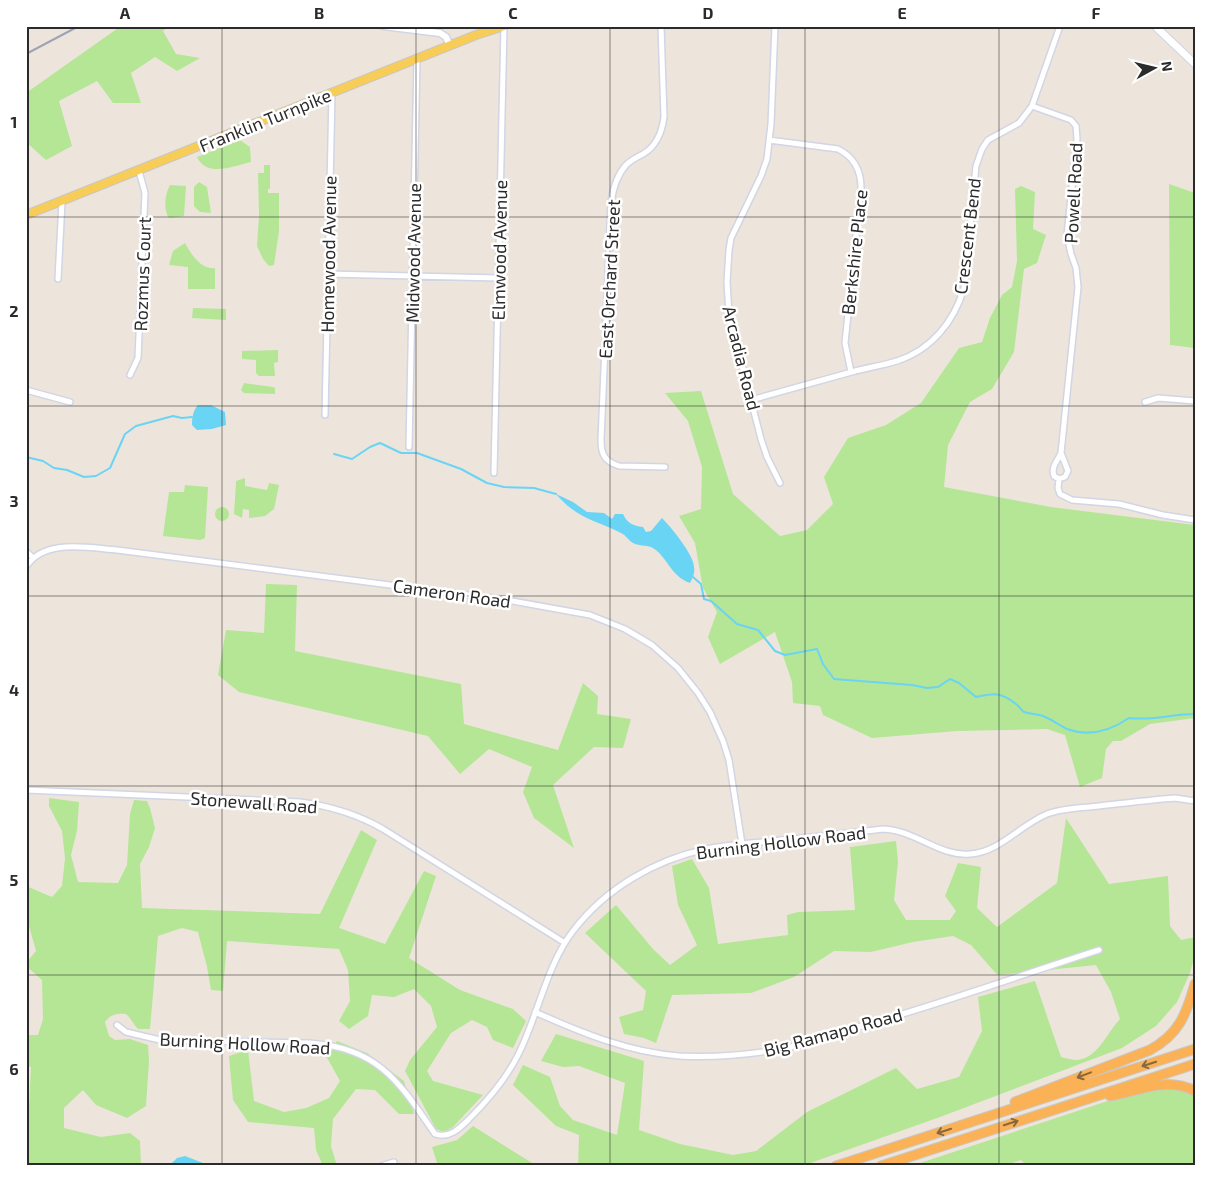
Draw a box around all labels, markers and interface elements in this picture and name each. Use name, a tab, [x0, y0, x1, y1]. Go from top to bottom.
text: A	[120, 3, 131, 22]
text: B	[314, 3, 324, 22]
text: C	[508, 3, 518, 22]
text: D	[703, 3, 714, 22]
text: E	[897, 3, 907, 22]
text: F	[1092, 3, 1101, 22]
north arrow	[1128, 42, 1178, 92]
text: N	[1158, 60, 1176, 72]
street label: Franklin Turnpike	[196, 84, 334, 156]
text: 1	[11, 112, 17, 131]
street label: Powell Road	[1059, 142, 1087, 244]
street label: Homewood Avenue	[316, 175, 340, 333]
street label: Crescent Bend	[949, 176, 985, 296]
street label: Elmwood Avenue	[487, 179, 511, 321]
street label: Midwood Avenue	[401, 183, 425, 323]
street label: Berkshire Place	[836, 188, 872, 316]
street label: East Orchard Street	[594, 199, 624, 359]
street label: Rozmus Court	[129, 216, 155, 332]
text: 2	[9, 301, 19, 320]
street label: Arcadia Road	[718, 303, 766, 413]
text: 3	[9, 491, 19, 510]
street label: Cameron Road	[392, 574, 512, 612]
text: 4	[9, 680, 19, 699]
street label: Stonewall Road	[190, 787, 318, 817]
street label: Burning Hollow Road	[695, 821, 867, 863]
text: 5	[10, 870, 19, 889]
street label: Big Ramapo Road	[761, 1003, 905, 1061]
street label: Burning Hollow Road	[159, 1028, 331, 1058]
text: 6	[9, 1059, 19, 1078]
one-way arrow	[1141, 1060, 1157, 1070]
one-way arrow	[1077, 1071, 1092, 1080]
one-way arrow	[1002, 1118, 1018, 1128]
one-way arrow	[936, 1126, 952, 1136]

